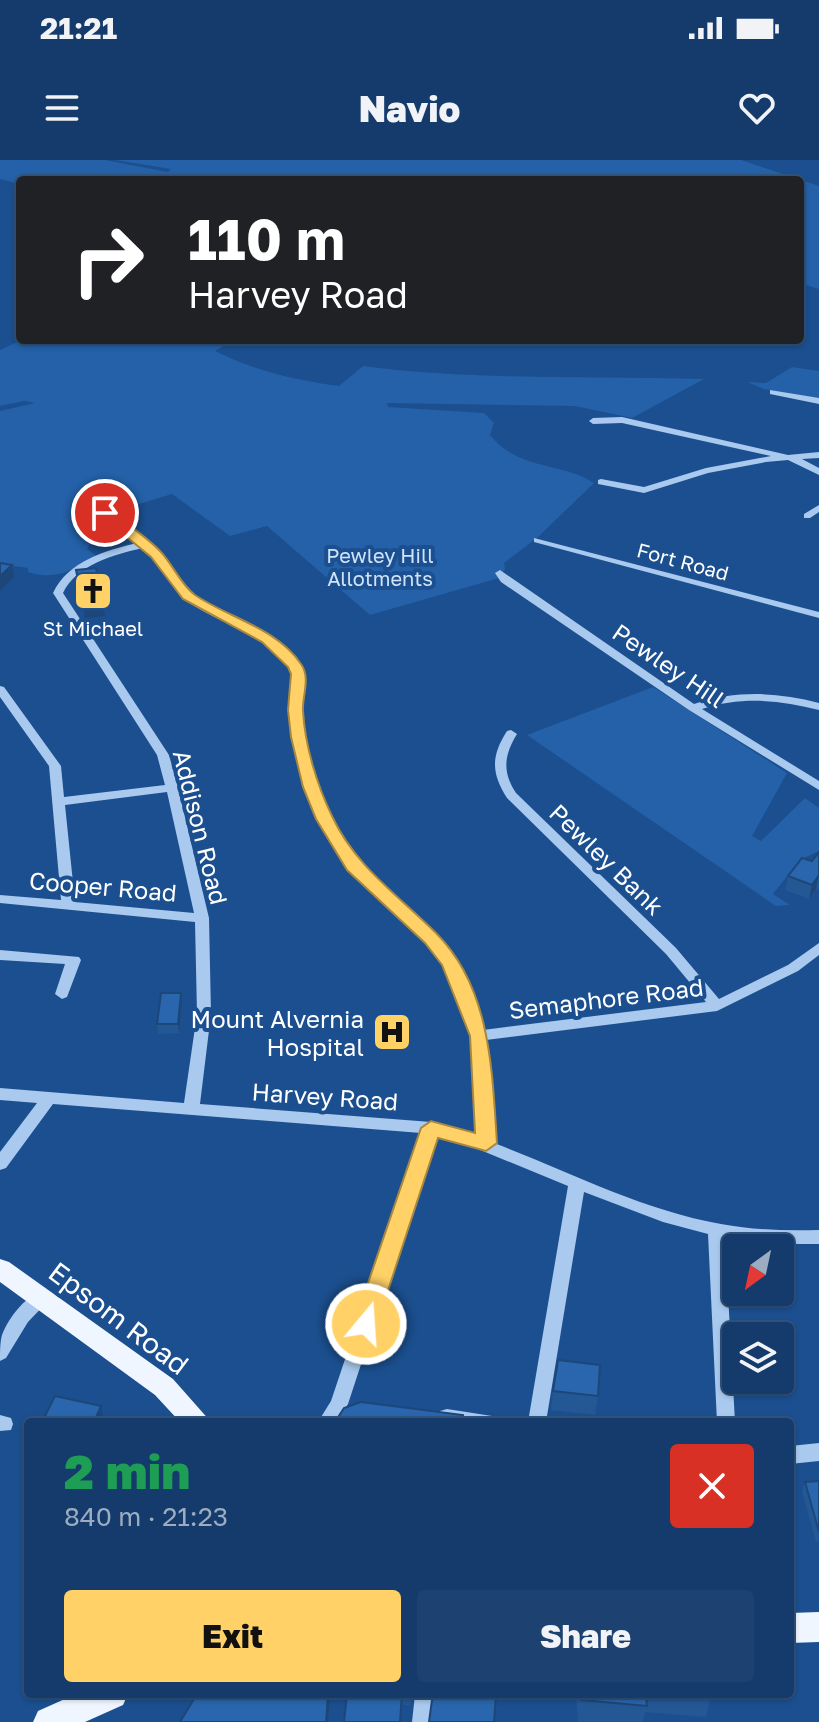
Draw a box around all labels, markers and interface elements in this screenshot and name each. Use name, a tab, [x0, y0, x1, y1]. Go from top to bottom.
text: 21:21	[40, 10, 117, 46]
icon: menu	[40, 86, 84, 130]
icon: heart	[735, 86, 779, 130]
text: Navio	[359, 87, 460, 130]
text: 110 m	[188, 205, 345, 272]
icon: right	[56, 208, 160, 312]
text: Harvey Road	[188, 273, 408, 316]
pin	[71, 479, 139, 547]
icon: arrive	[83, 491, 127, 535]
street label: Fort Road	[635, 537, 731, 585]
park label: Pewley Hill Allotments	[326, 543, 434, 590]
church icon: St Michael	[72, 570, 114, 612]
place label: St Michael	[43, 616, 143, 640]
street label: Pewley Hill	[607, 617, 731, 713]
street label: Addison Road	[168, 747, 234, 907]
street label: Pewley Bank	[544, 798, 670, 920]
street label: Cooper Road	[28, 865, 178, 907]
street label: Semaphore Road	[507, 972, 705, 1024]
place label: Mount Alvernia Hospital	[191, 1004, 364, 1061]
hospital icon: Mount Alvernia Hospital	[371, 1011, 413, 1053]
street label: Harvey Road	[251, 1076, 399, 1116]
north arrow	[722, 1234, 794, 1306]
map controls	[722, 1234, 794, 1394]
street label: Epsom Road	[43, 1255, 195, 1381]
position arrow	[324, 1282, 408, 1366]
button: layers	[722, 1322, 794, 1394]
text: 2 min	[64, 1442, 190, 1500]
button: close	[670, 1444, 754, 1528]
text: 840 m · 21:23	[64, 1501, 228, 1532]
button: Exit	[64, 1590, 401, 1682]
button: Share	[417, 1590, 754, 1682]

